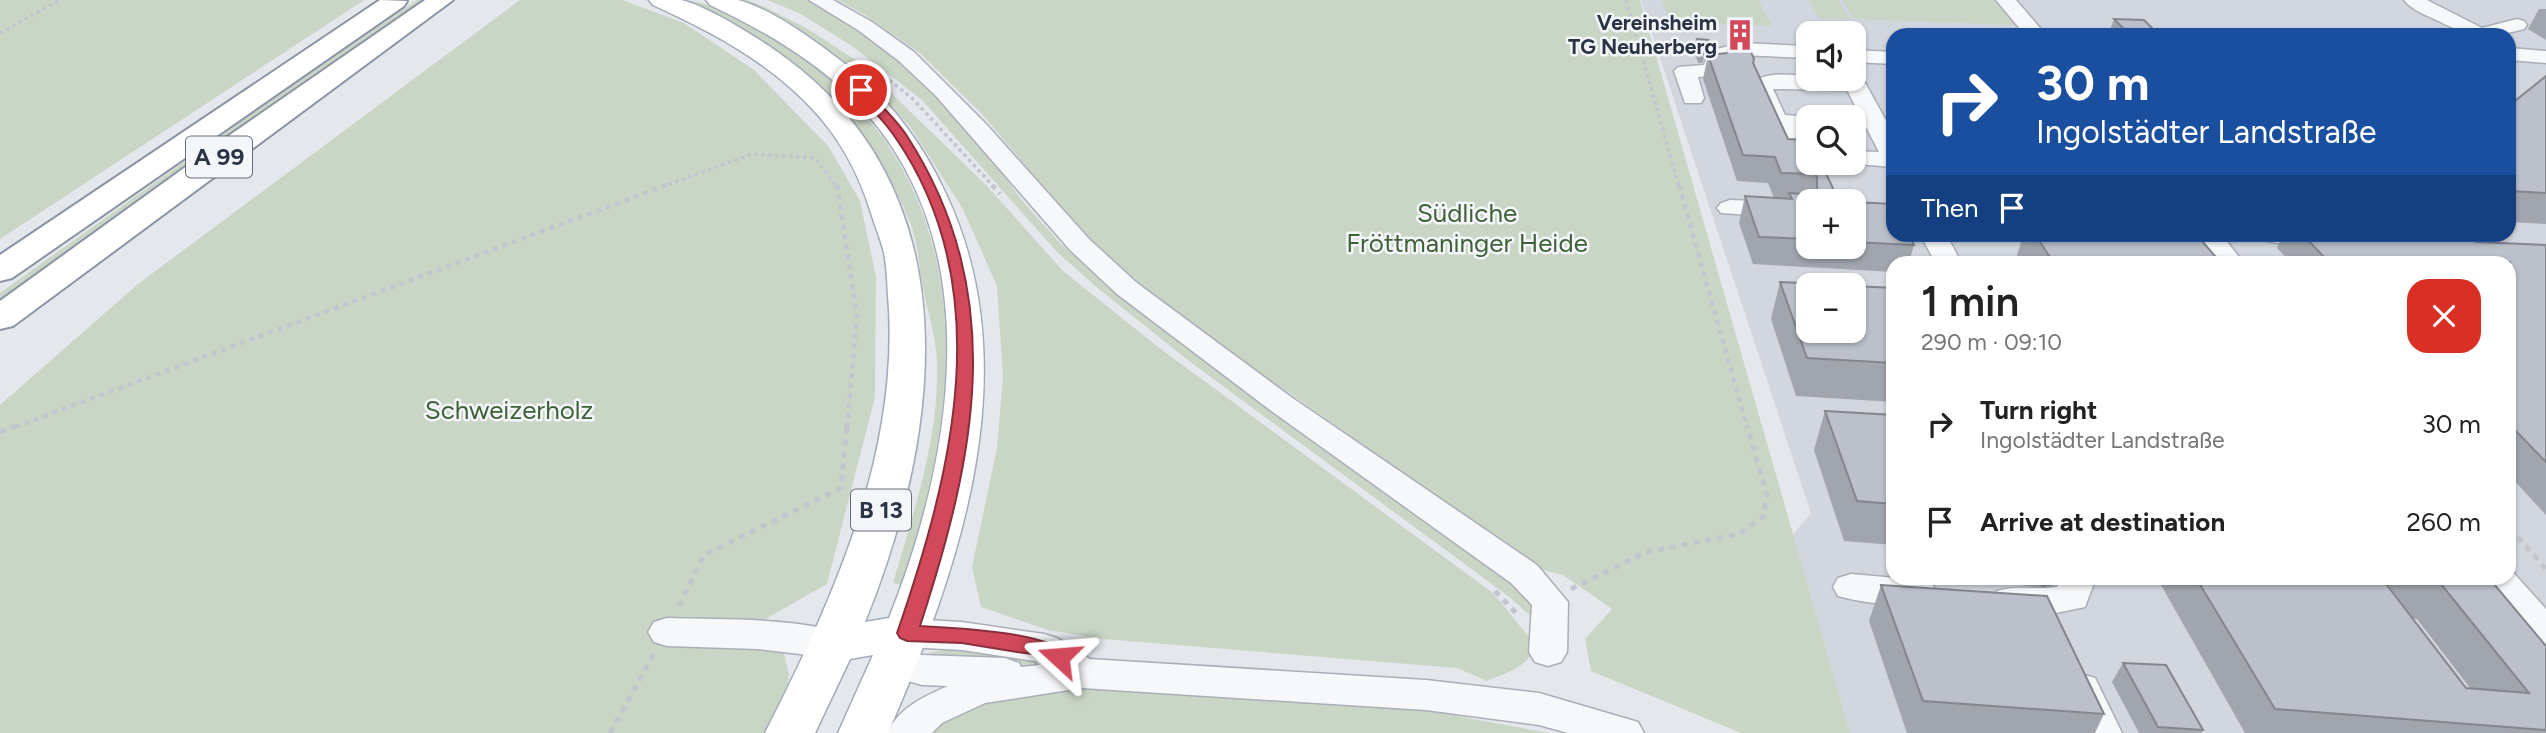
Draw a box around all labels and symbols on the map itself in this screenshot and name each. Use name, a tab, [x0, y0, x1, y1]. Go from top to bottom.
place label: Vereinsheim TG Neuherberg	[1568, 10, 1717, 59]
building icon: Vereinsheim TG Neuherberg	[1723, 18, 1757, 52]
pin	[831, 60, 891, 120]
road number: A 99	[186, 136, 252, 177]
park label: Südliche Fröttmaninger Heide	[1346, 197, 1588, 259]
park label: Schweizerholz	[425, 394, 593, 426]
road number: B 13	[851, 490, 911, 530]
position arrow	[1022, 620, 1096, 694]

